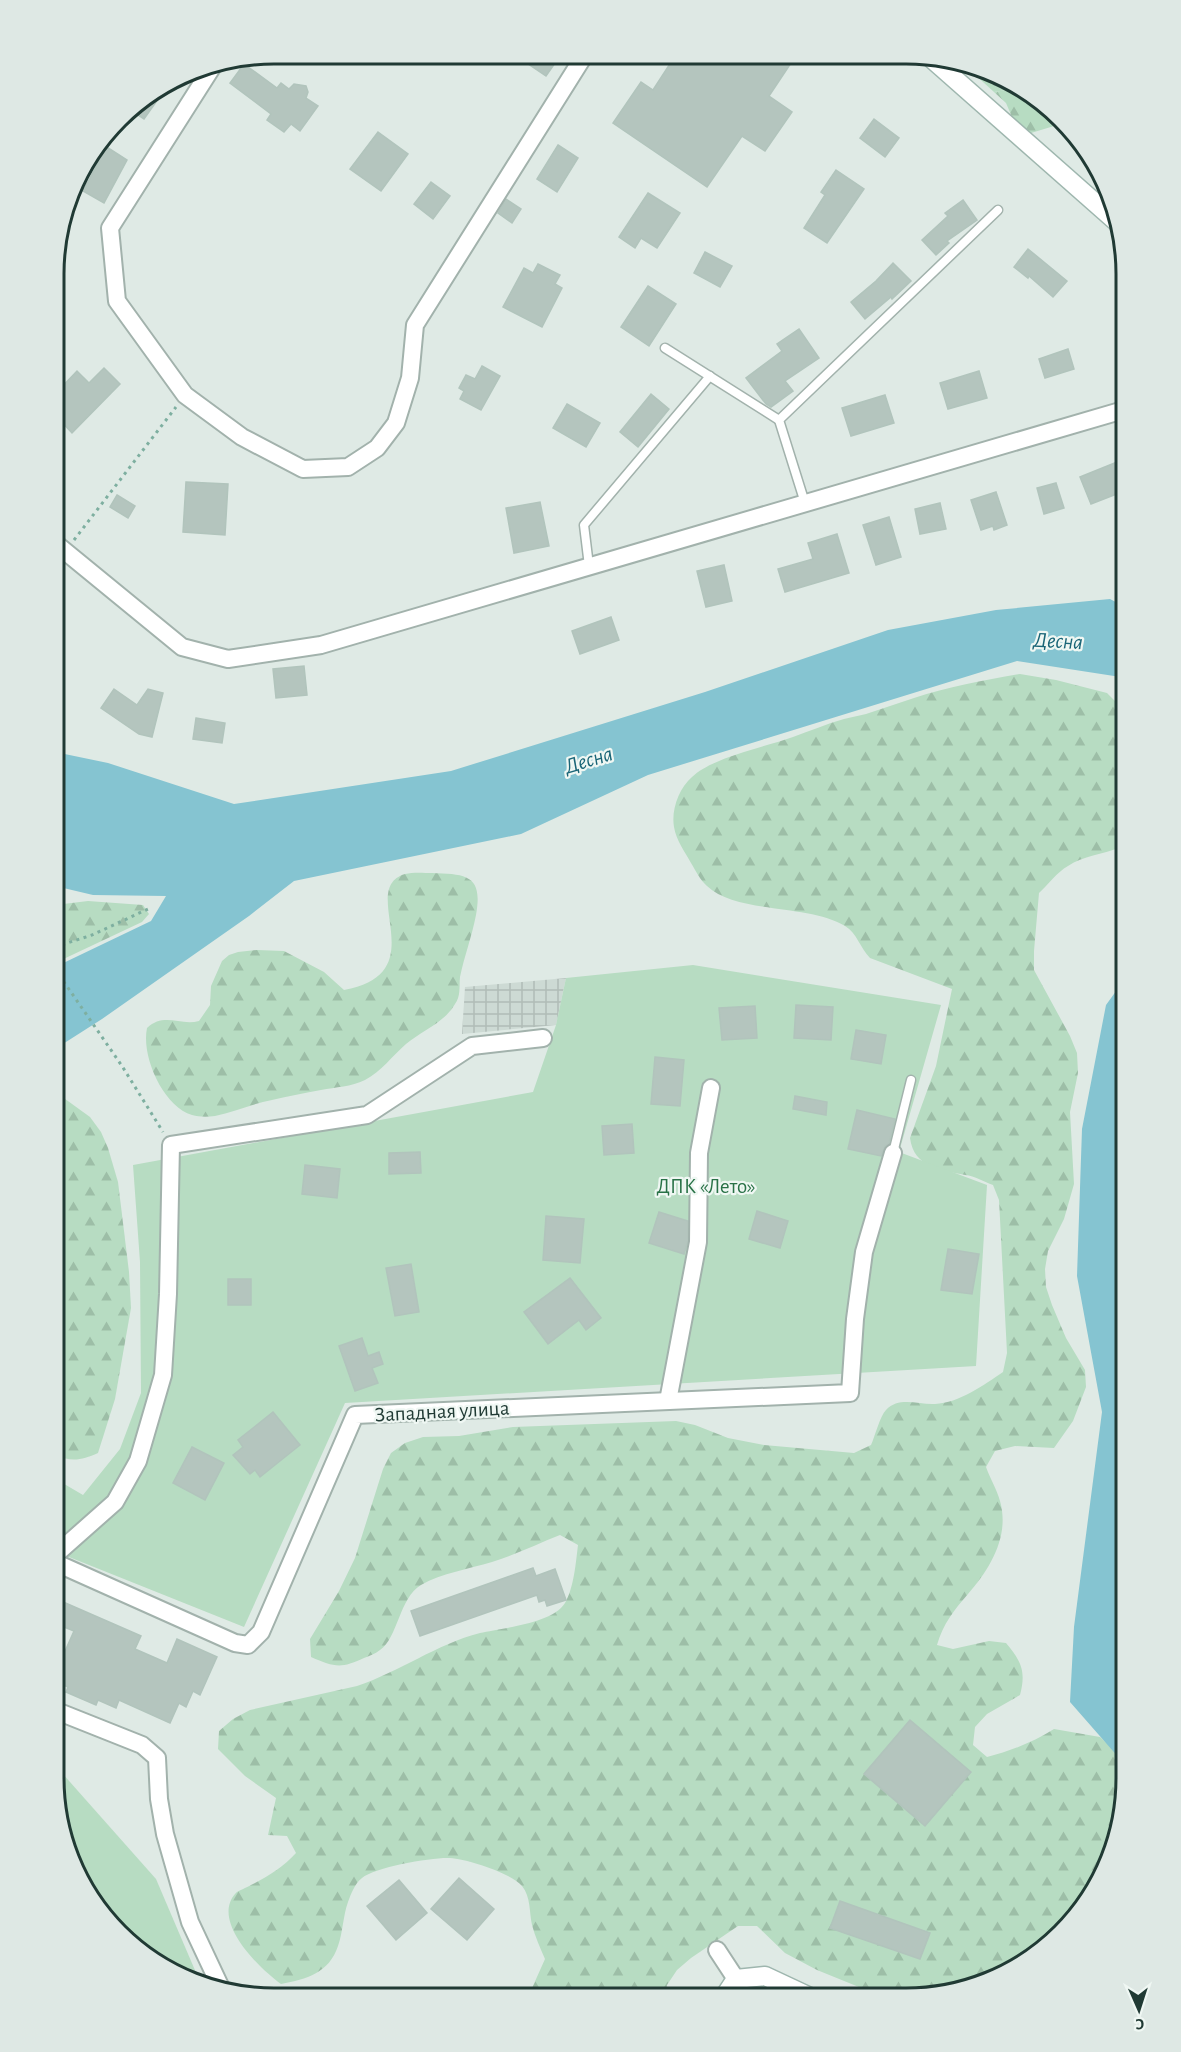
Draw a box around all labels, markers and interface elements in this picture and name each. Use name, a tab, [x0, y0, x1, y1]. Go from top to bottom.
water label: Десна	[1032, 629, 1083, 653]
water label: Десна	[560, 742, 615, 778]
park label: ДПК «Лето»	[656, 1176, 756, 1197]
street label: Западная улица	[374, 1397, 510, 1426]
north arrow	[1109, 1980, 1169, 2040]
text: С	[1135, 2016, 1145, 2032]

